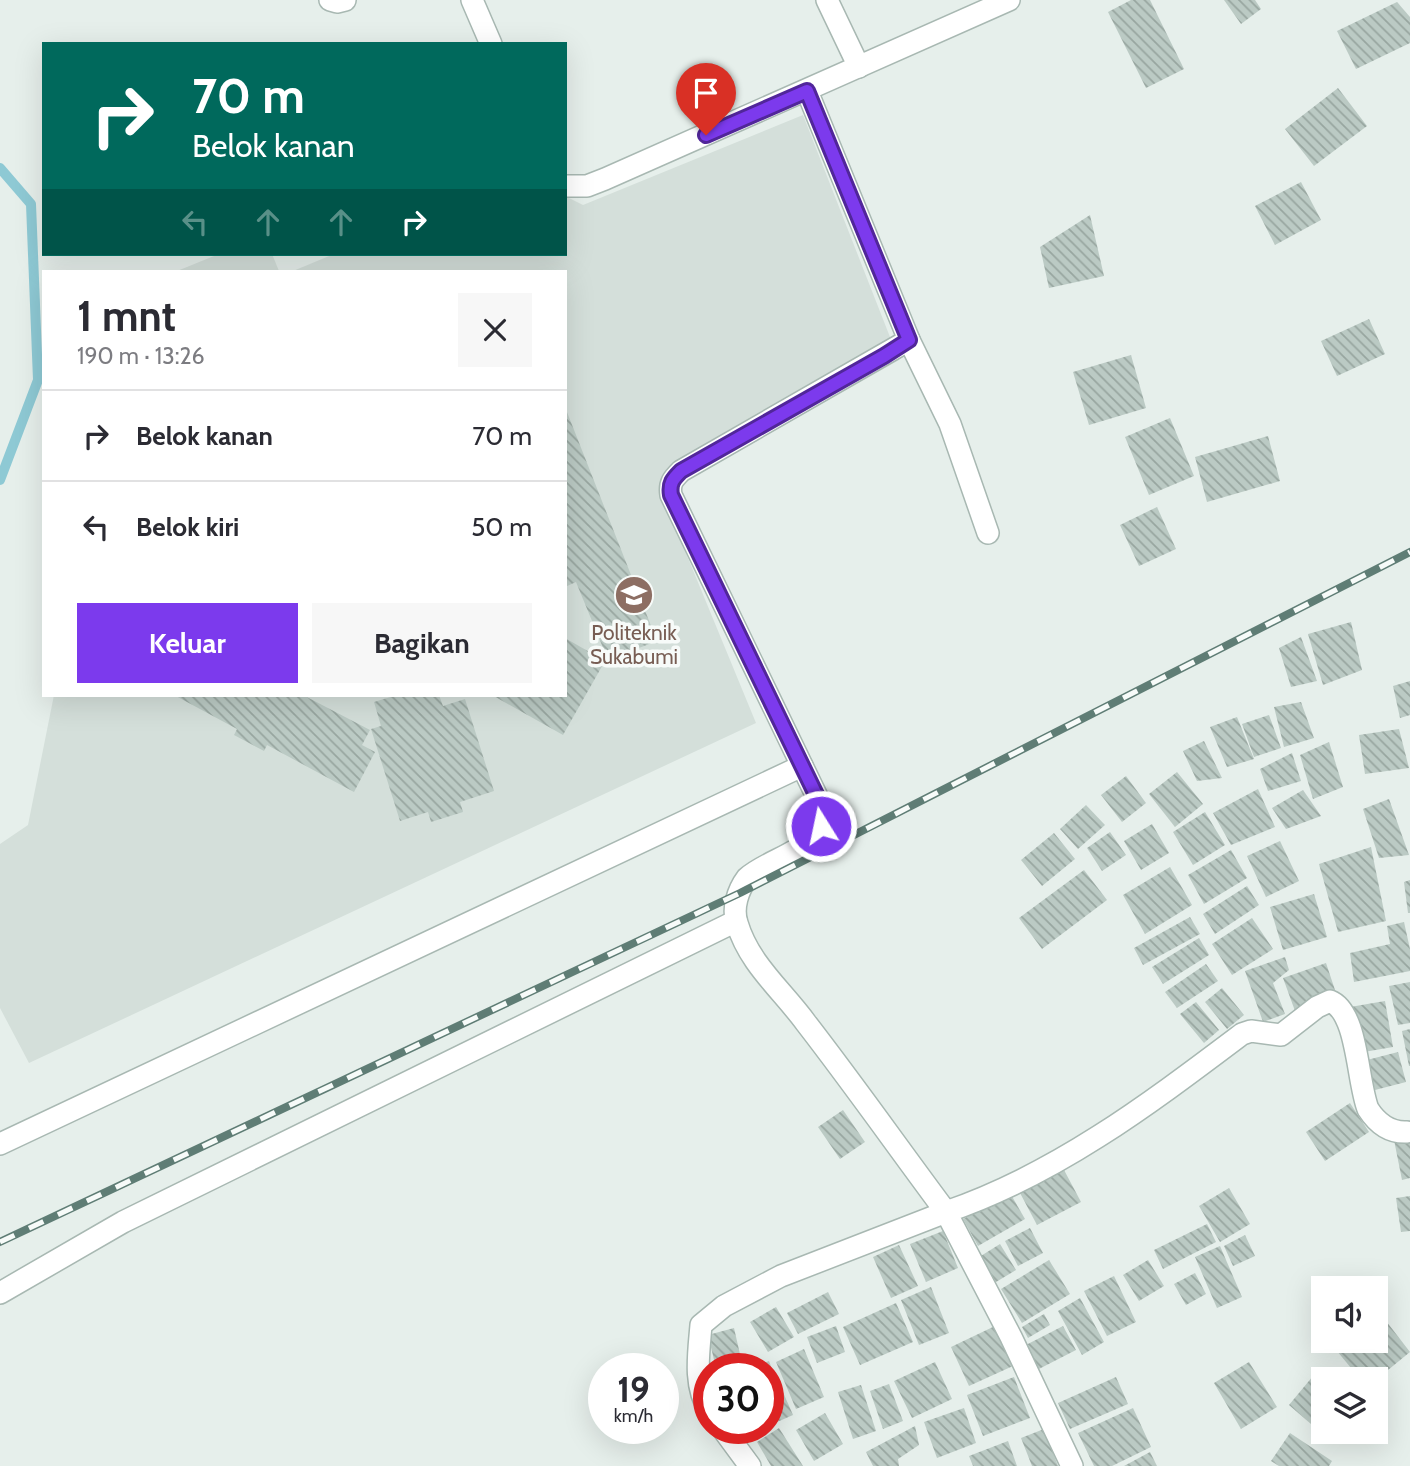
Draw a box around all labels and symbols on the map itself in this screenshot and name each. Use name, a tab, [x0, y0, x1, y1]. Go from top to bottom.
pin	[676, 63, 736, 135]
school or university icon: Politeknik Sukabumi	[613, 574, 655, 616]
place label: Politeknik Sukabumi	[590, 620, 678, 669]
position arrow	[784, 789, 858, 863]
speed limit sign: 30	[693, 1353, 784, 1444]

